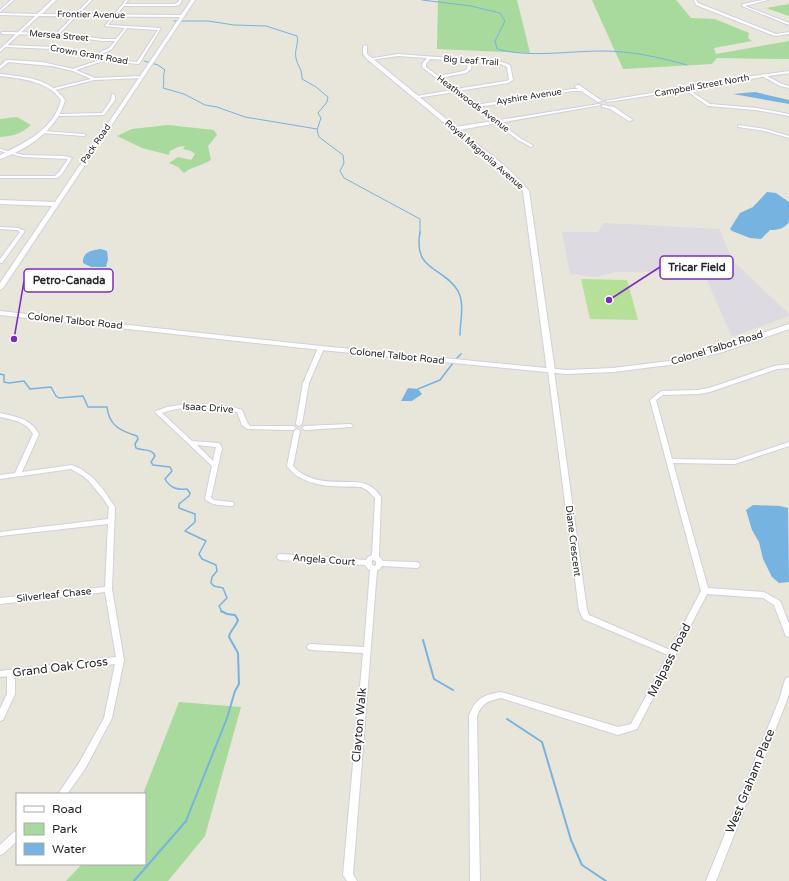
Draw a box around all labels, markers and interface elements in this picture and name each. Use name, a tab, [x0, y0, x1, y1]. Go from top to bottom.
street label: Frontier Avenue	[57, 9, 125, 21]
street label: Mersea Street	[29, 28, 90, 44]
street label: Crown Grant Road	[49, 43, 129, 67]
street label: Big Leaf Trail	[443, 54, 499, 68]
street label: Campbell Street North	[654, 72, 750, 100]
street label: Heathwoods Avenue	[435, 73, 511, 135]
street label: Ayshire Avenue	[495, 86, 563, 108]
street label: Royal Magnolia Avenue	[442, 118, 526, 192]
street label: Pack Road	[79, 122, 113, 166]
callout: Tricar Field	[660, 256, 733, 279]
text: Tricar Field	[667, 261, 726, 274]
callout: Petro-Canada	[24, 269, 113, 292]
text: Petro-Canada	[33, 274, 105, 287]
street label: Colonel Talbot Road	[27, 310, 123, 332]
street label: Colonel Talbot Road	[670, 328, 764, 368]
street label: Colonel Talbot Road	[349, 345, 445, 367]
street label: Isaac Drive	[182, 400, 234, 416]
street label: Diane Crescent	[563, 505, 583, 577]
street label: Angela Court	[292, 552, 356, 568]
street label: Silverleaf Chase	[16, 585, 92, 605]
street label: Malpass Road	[645, 621, 693, 699]
street label: Grand Oak Cross	[12, 654, 109, 680]
street label: Clayton Walk	[349, 687, 369, 763]
street label: West Graham Place	[723, 727, 777, 835]
legend	[16, 793, 146, 865]
text: Road	[52, 802, 82, 816]
text: Park	[52, 822, 78, 836]
text: Water	[52, 842, 87, 856]

